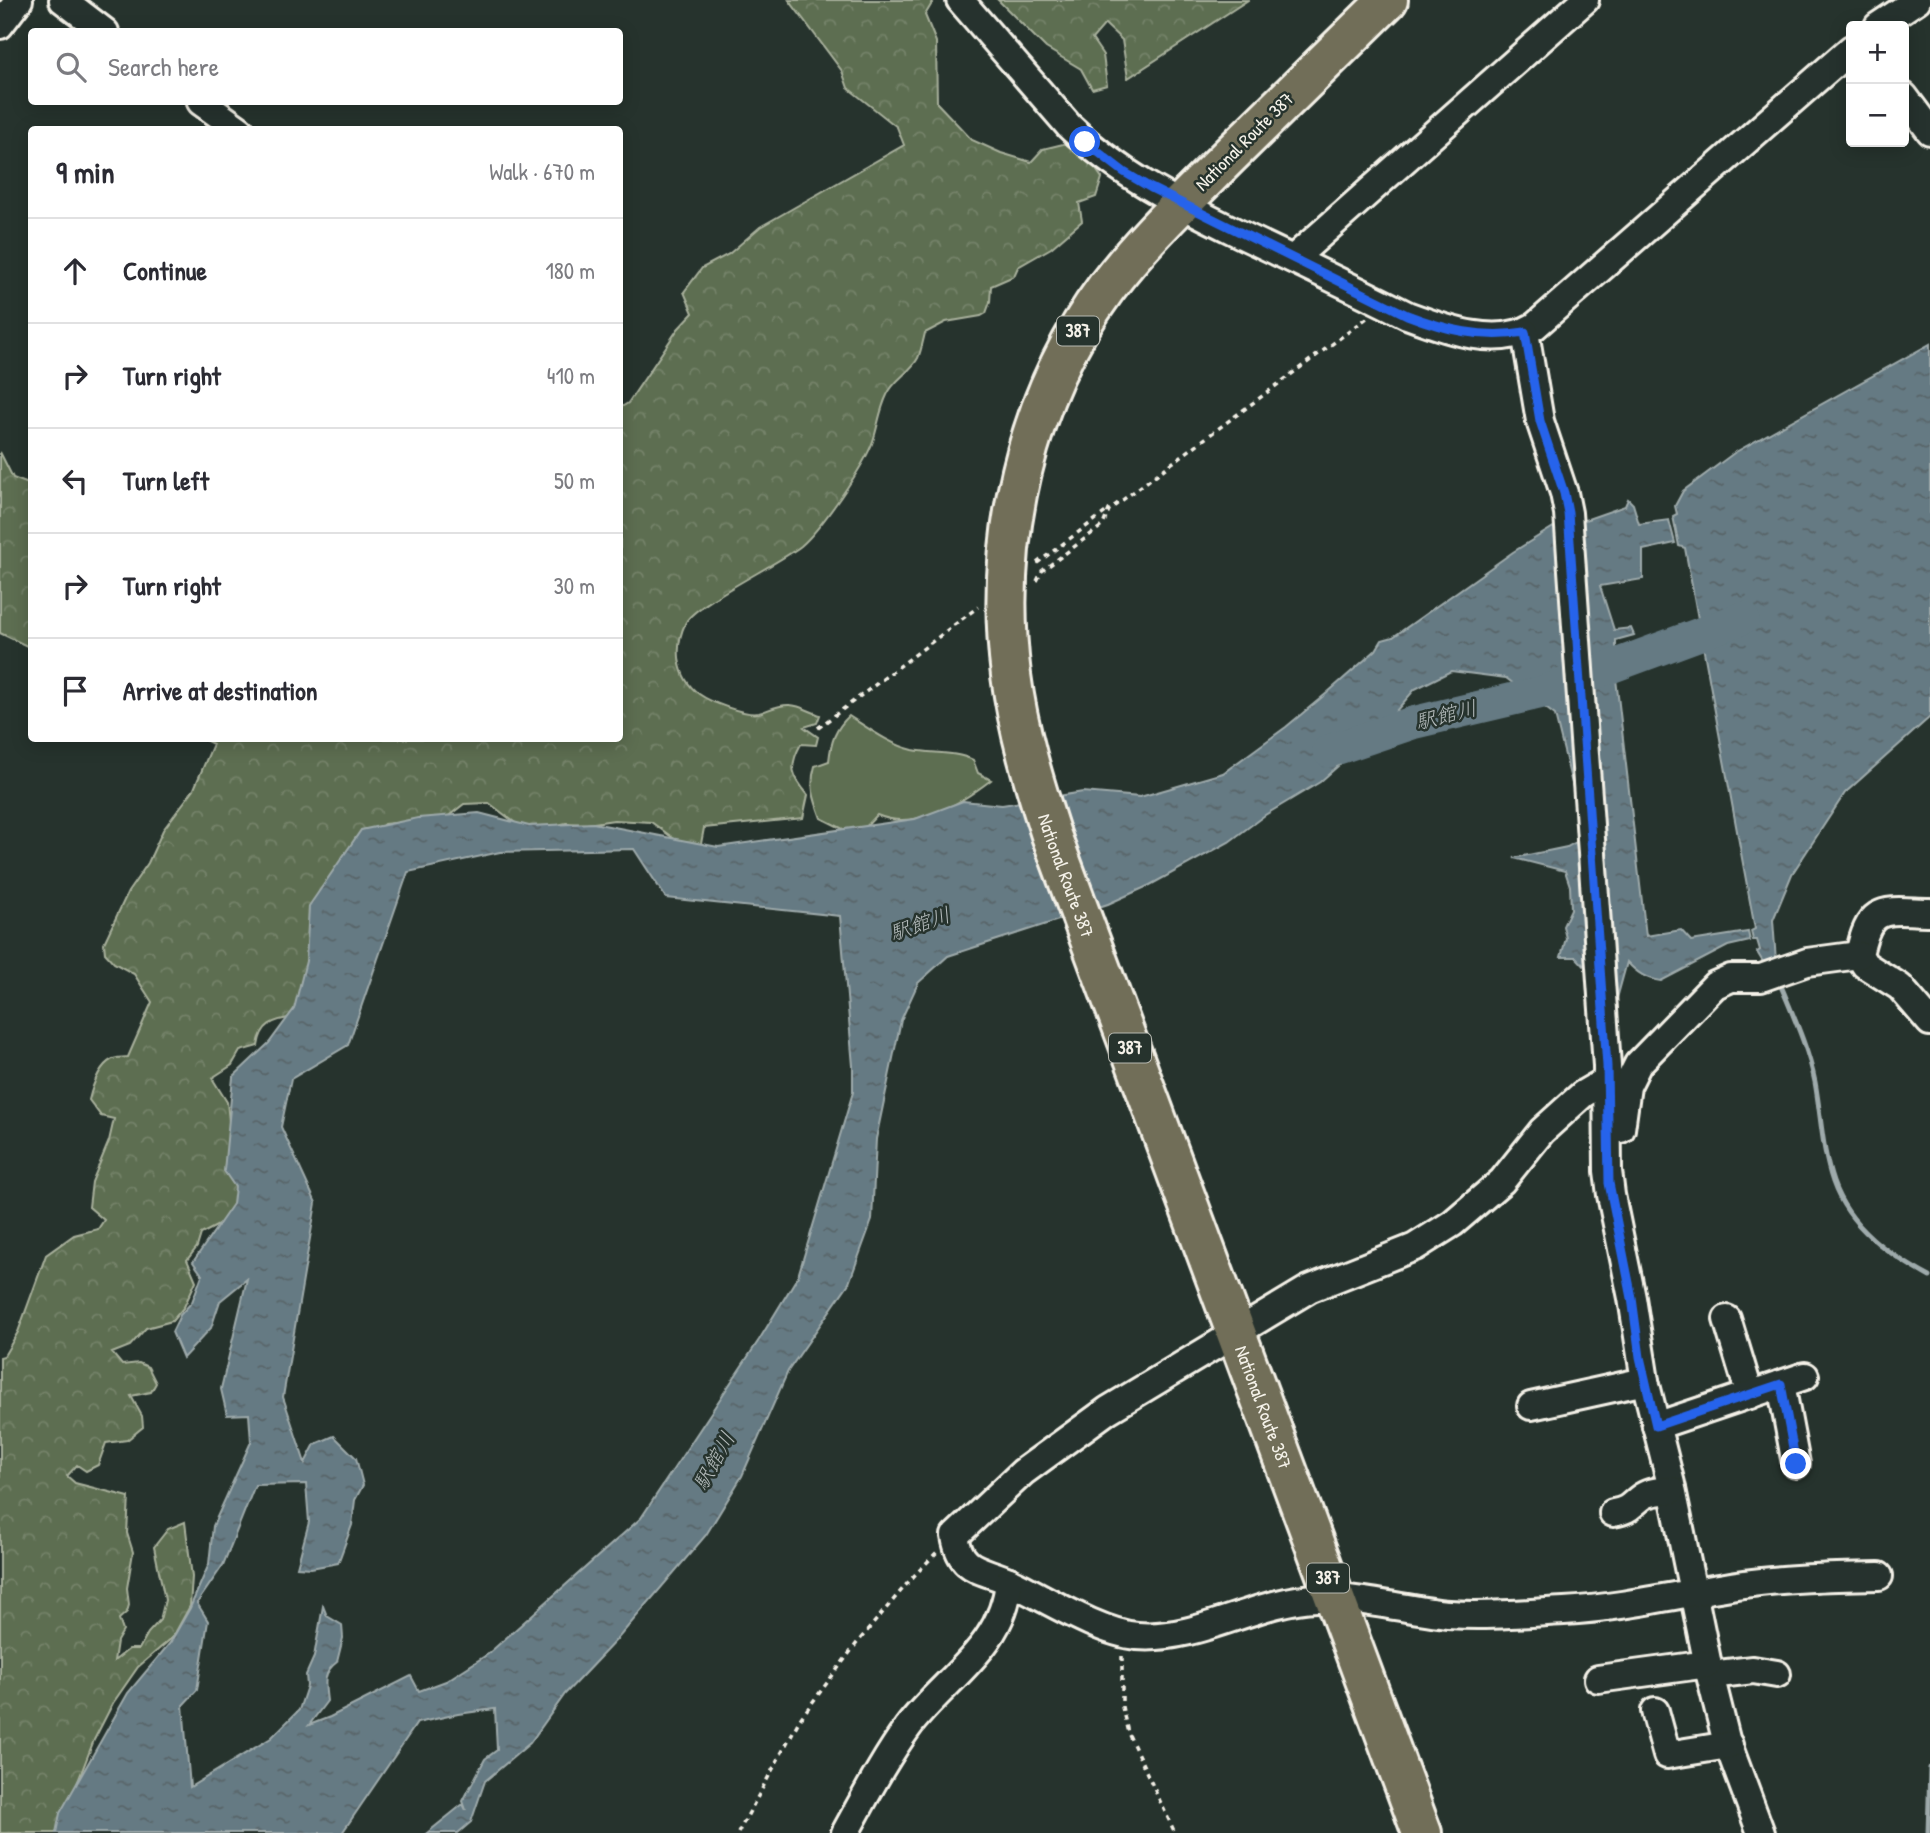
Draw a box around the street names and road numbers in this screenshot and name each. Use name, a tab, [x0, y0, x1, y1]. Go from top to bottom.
street label: National Route 387	[1189, 86, 1299, 196]
road number: 387	[1057, 316, 1099, 346]
street label: National Route 387	[1032, 811, 1101, 941]
road number: 387	[1109, 1034, 1151, 1063]
street label: National Route 387	[1229, 1342, 1299, 1473]
road number: 387	[1307, 1563, 1349, 1592]

